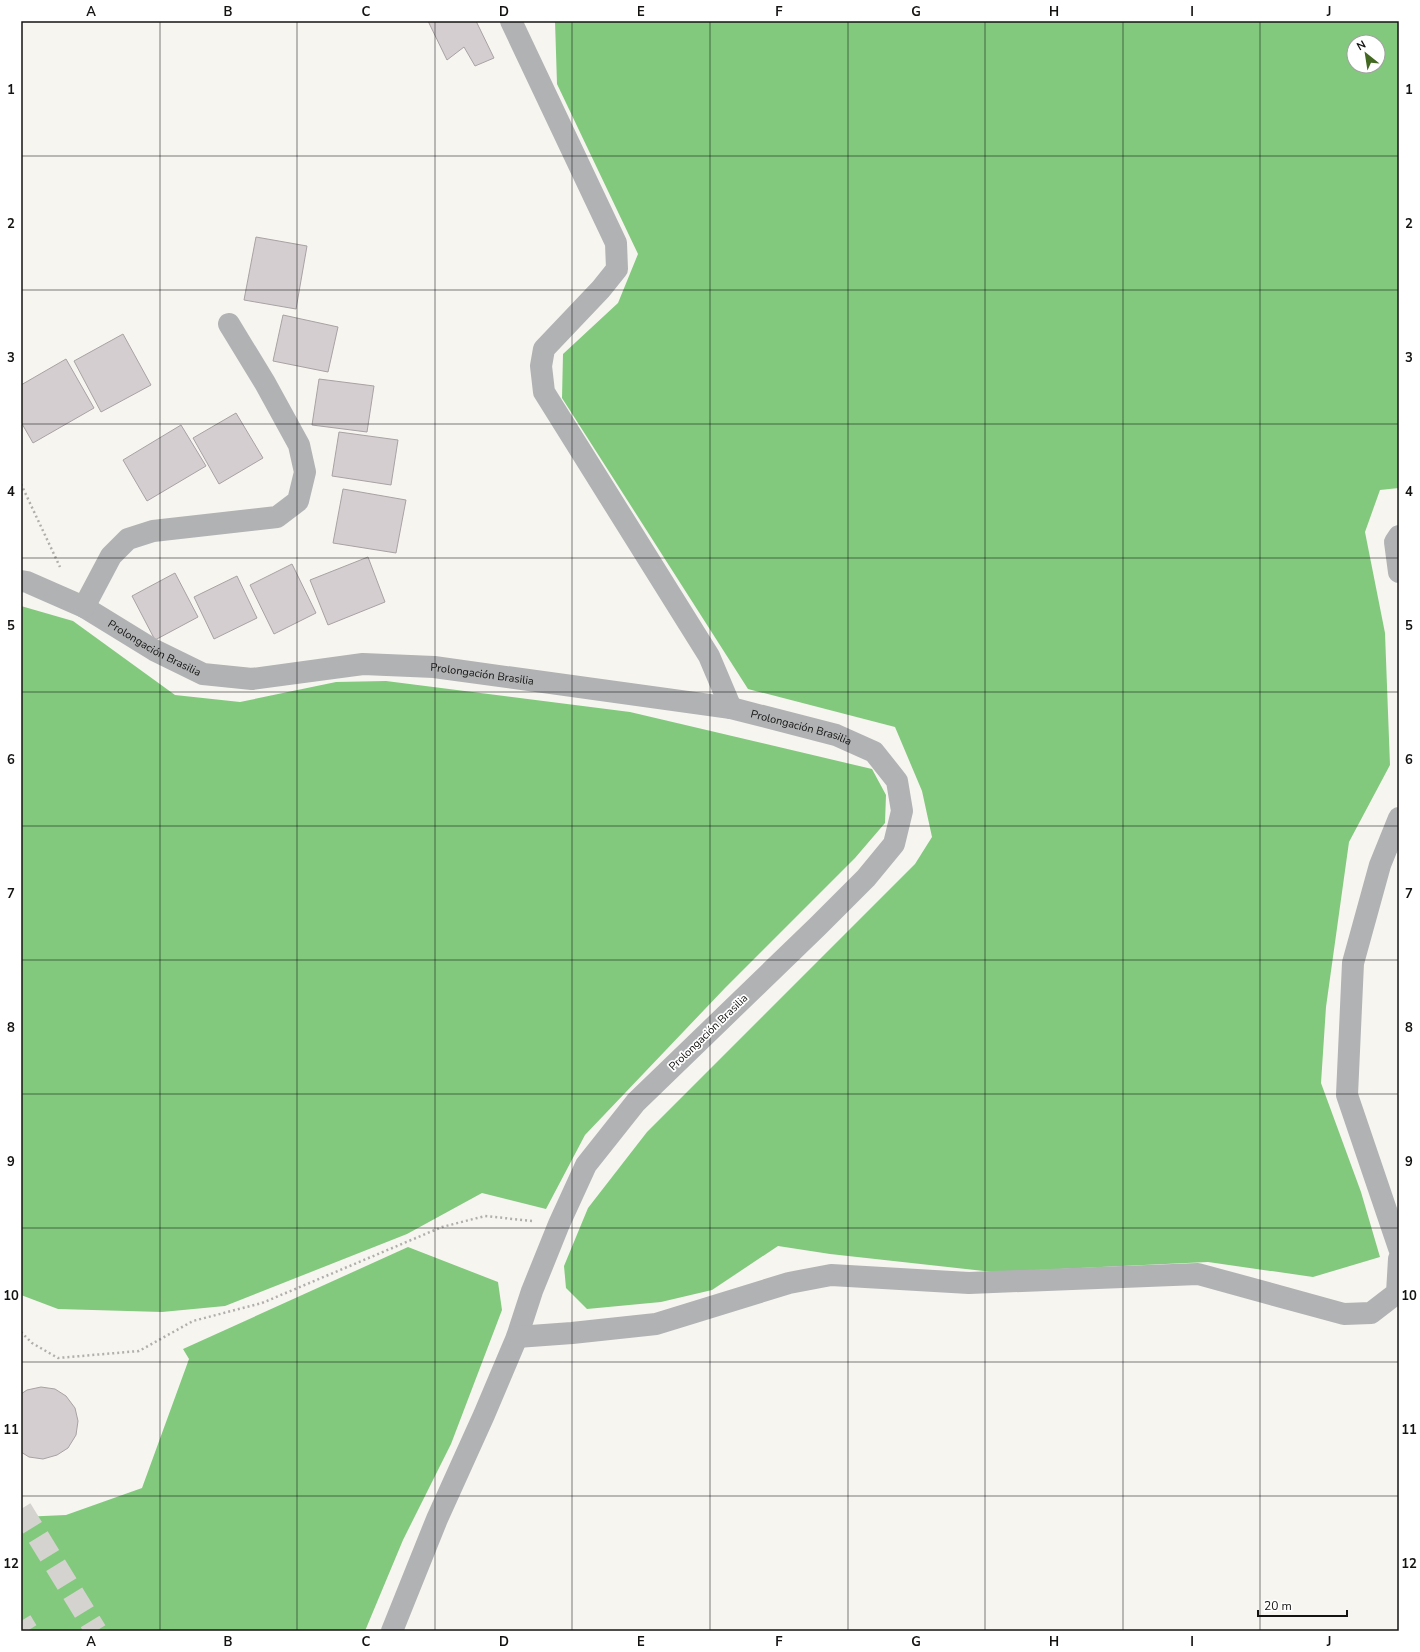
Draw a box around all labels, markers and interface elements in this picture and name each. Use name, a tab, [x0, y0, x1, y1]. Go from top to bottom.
text: A	[86, 3, 96, 21]
text: B	[224, 3, 233, 21]
text: C	[362, 3, 371, 21]
text: D	[499, 3, 509, 21]
text: E	[637, 3, 645, 21]
text: F	[775, 3, 783, 21]
text: G	[911, 3, 921, 21]
text: H	[1049, 3, 1059, 21]
text: I	[1190, 3, 1194, 21]
text: J	[1326, 3, 1331, 21]
north arrow	[1346, 34, 1386, 74]
text: N	[1354, 37, 1369, 54]
text: 1	[7, 81, 15, 99]
text: 1	[1405, 81, 1413, 99]
text: 2	[7, 215, 15, 233]
text: 2	[1405, 215, 1413, 233]
text: 3	[7, 349, 15, 367]
text: 3	[1405, 349, 1413, 367]
text: 4	[7, 483, 15, 501]
text: 4	[1405, 483, 1413, 501]
street label: Prolongación Brasilia	[105, 616, 204, 680]
text: 5	[7, 617, 15, 635]
text: 5	[1405, 617, 1413, 635]
street label: Prolongación Brasilia	[430, 660, 535, 689]
street label: Prolongación Brasilia	[749, 706, 854, 749]
text: 6	[7, 751, 15, 769]
text: 6	[1405, 751, 1413, 769]
text: 7	[7, 885, 15, 903]
text: 7	[1405, 885, 1413, 903]
street label: Prolongación Brasilia	[666, 991, 751, 1074]
text: 8	[7, 1019, 15, 1037]
text: 8	[1405, 1019, 1413, 1037]
text: 9	[7, 1153, 15, 1171]
text: 9	[1405, 1153, 1413, 1171]
text: 10	[3, 1287, 19, 1305]
text: 10	[1401, 1287, 1417, 1305]
text: 11	[3, 1421, 19, 1439]
text: 11	[1401, 1421, 1417, 1439]
text: 12	[3, 1555, 19, 1573]
text: 12	[1401, 1555, 1417, 1573]
scale bar	[1258, 1592, 1347, 1618]
text: 20 m	[1264, 1598, 1292, 1614]
text: A	[86, 1633, 96, 1651]
text: B	[224, 1633, 233, 1651]
text: C	[362, 1633, 371, 1651]
text: D	[499, 1633, 509, 1651]
text: E	[637, 1633, 645, 1651]
text: F	[775, 1633, 783, 1651]
text: G	[911, 1633, 921, 1651]
text: H	[1049, 1633, 1059, 1651]
text: I	[1190, 1633, 1194, 1651]
text: J	[1326, 1633, 1331, 1651]

